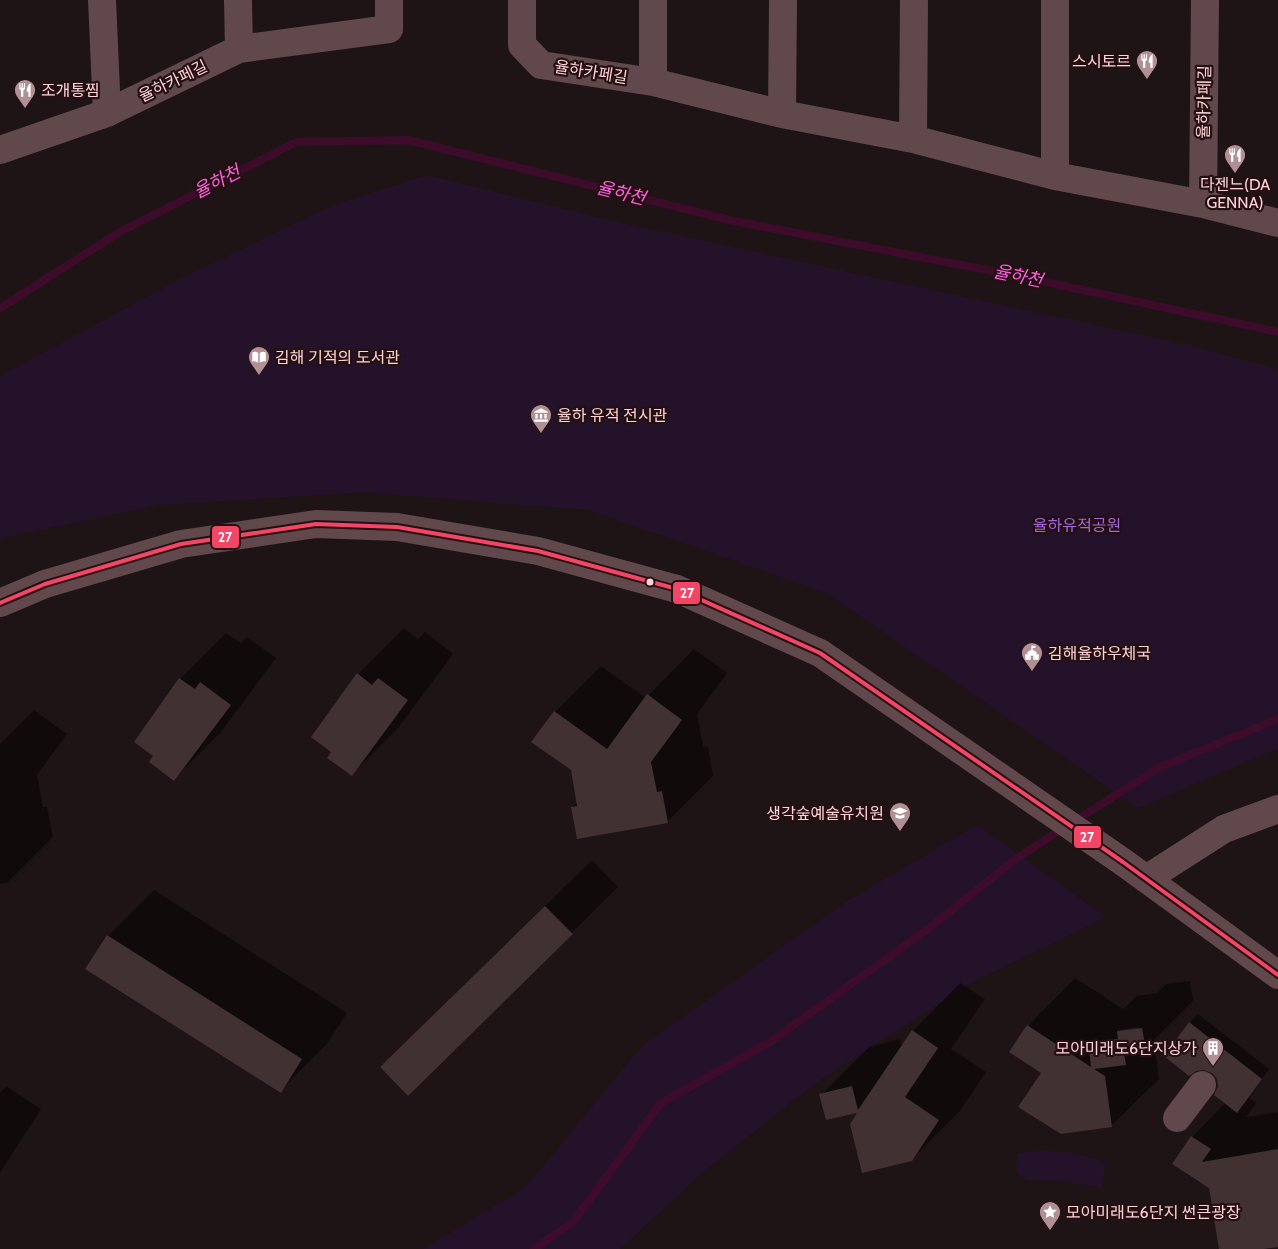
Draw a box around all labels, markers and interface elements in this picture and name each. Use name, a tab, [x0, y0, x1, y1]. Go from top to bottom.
restaurant icon: 스시토르	[1135, 49, 1159, 80]
place label: 스시토르	[1072, 52, 1131, 71]
street label: 율하카페길	[136, 56, 210, 106]
street label: 율하카페길	[553, 57, 629, 87]
street label: 율하카페길	[1194, 65, 1214, 139]
restaurant icon: 조개통찜	[13, 78, 37, 109]
place label: 조개통찜	[41, 81, 100, 100]
restaurant icon: 다젠느(DA GENNA)	[1223, 143, 1247, 174]
water label: 율하천	[190, 160, 246, 203]
place label: 다젠느(DA GENNA)	[1200, 175, 1270, 212]
water label: 율하천	[594, 176, 650, 210]
water label: 율하천	[991, 260, 1047, 292]
library icon: 김해 기적의 도서관	[247, 345, 271, 376]
place label: 김해 기적의 도서관	[275, 348, 400, 367]
museum icon: 율하 유적 전시관	[529, 403, 553, 434]
place label: 율하 유적 전시관	[557, 406, 668, 425]
park label: 율하유적공원	[1033, 516, 1121, 535]
line badge: 27	[211, 525, 240, 549]
text: 27	[218, 528, 233, 546]
unlabelled marker	[645, 577, 655, 587]
line badge: 27	[672, 581, 701, 605]
text: 27	[680, 584, 695, 602]
public building icon: 김해율하우체국	[1020, 641, 1044, 672]
place label: 김해율하우체국	[1048, 644, 1151, 663]
school or university icon: 생각숲예술유치원	[888, 801, 912, 832]
place label: 생각숲예술유치원	[766, 804, 884, 823]
line badge: 27	[1073, 825, 1102, 849]
text: 27	[1080, 828, 1095, 846]
building icon: 모아미래도6단지상가	[1201, 1036, 1225, 1067]
place label: 모아미래도6단지상가	[1055, 1039, 1197, 1058]
place icon: 모아미래도6단지 썬큰광장	[1038, 1200, 1062, 1231]
place label: 모아미래도6단지 썬큰광장	[1066, 1203, 1241, 1222]

